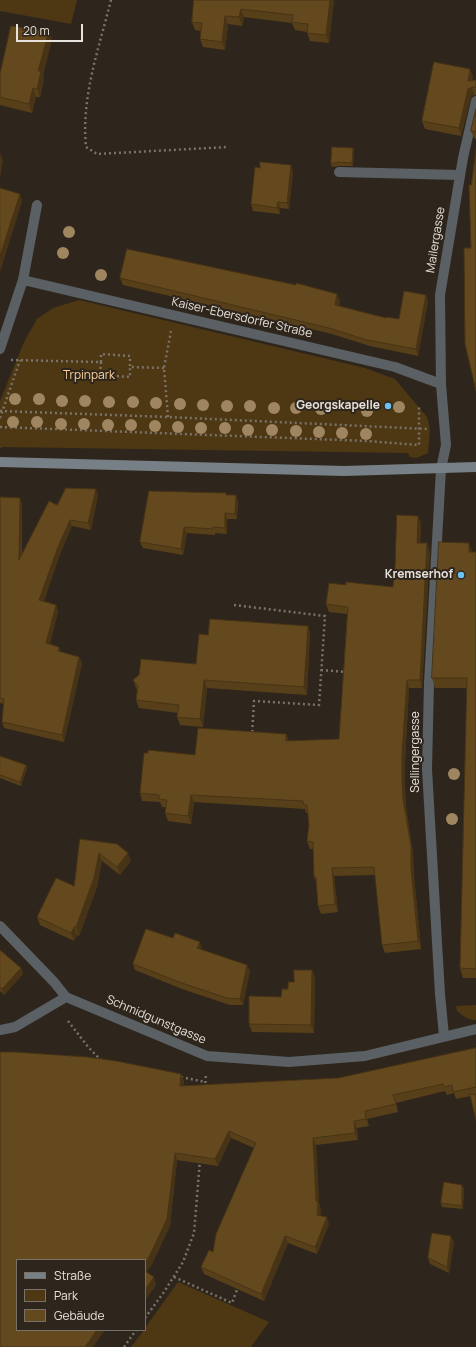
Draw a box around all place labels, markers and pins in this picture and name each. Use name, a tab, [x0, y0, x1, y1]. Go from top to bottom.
place label: Georgskapelle	[296, 399, 380, 413]
marker: Georgskapelle	[383, 401, 393, 411]
place label: Kremserhof	[385, 568, 453, 582]
marker: Kremserhof	[456, 570, 466, 580]

